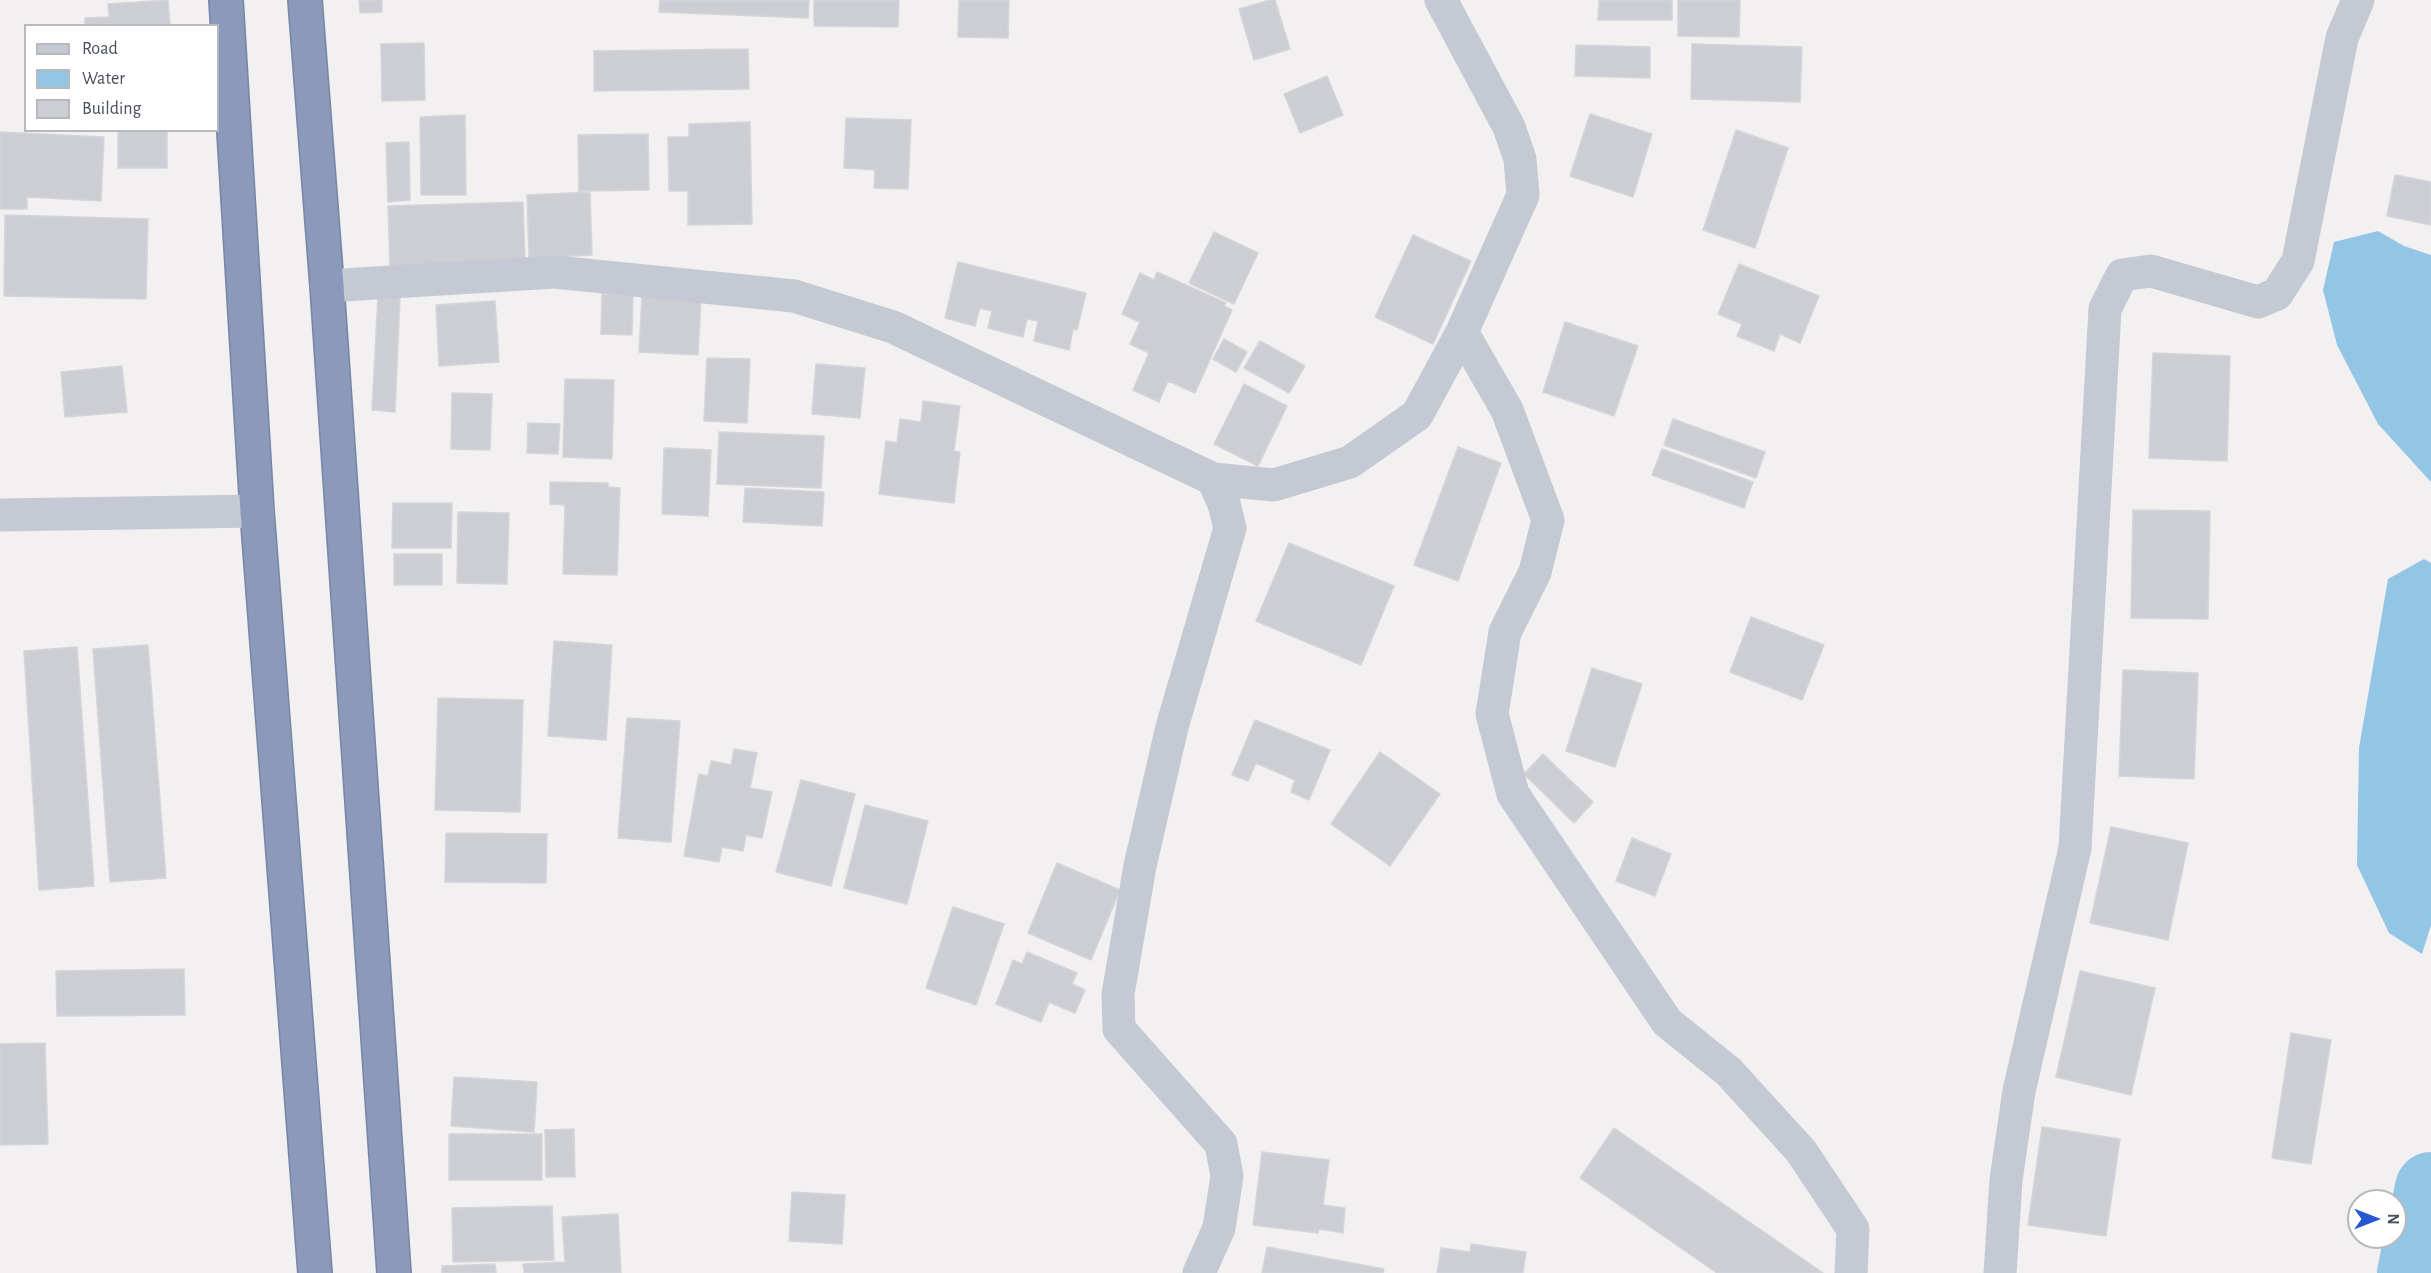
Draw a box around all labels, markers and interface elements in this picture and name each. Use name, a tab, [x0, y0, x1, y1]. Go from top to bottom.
legend	[24, 24, 219, 132]
text: Road	[82, 40, 118, 58]
text: Water	[82, 70, 125, 88]
text: Building	[82, 100, 141, 118]
north arrow	[2347, 1189, 2407, 1249]
text: N	[2385, 1213, 2401, 1225]

